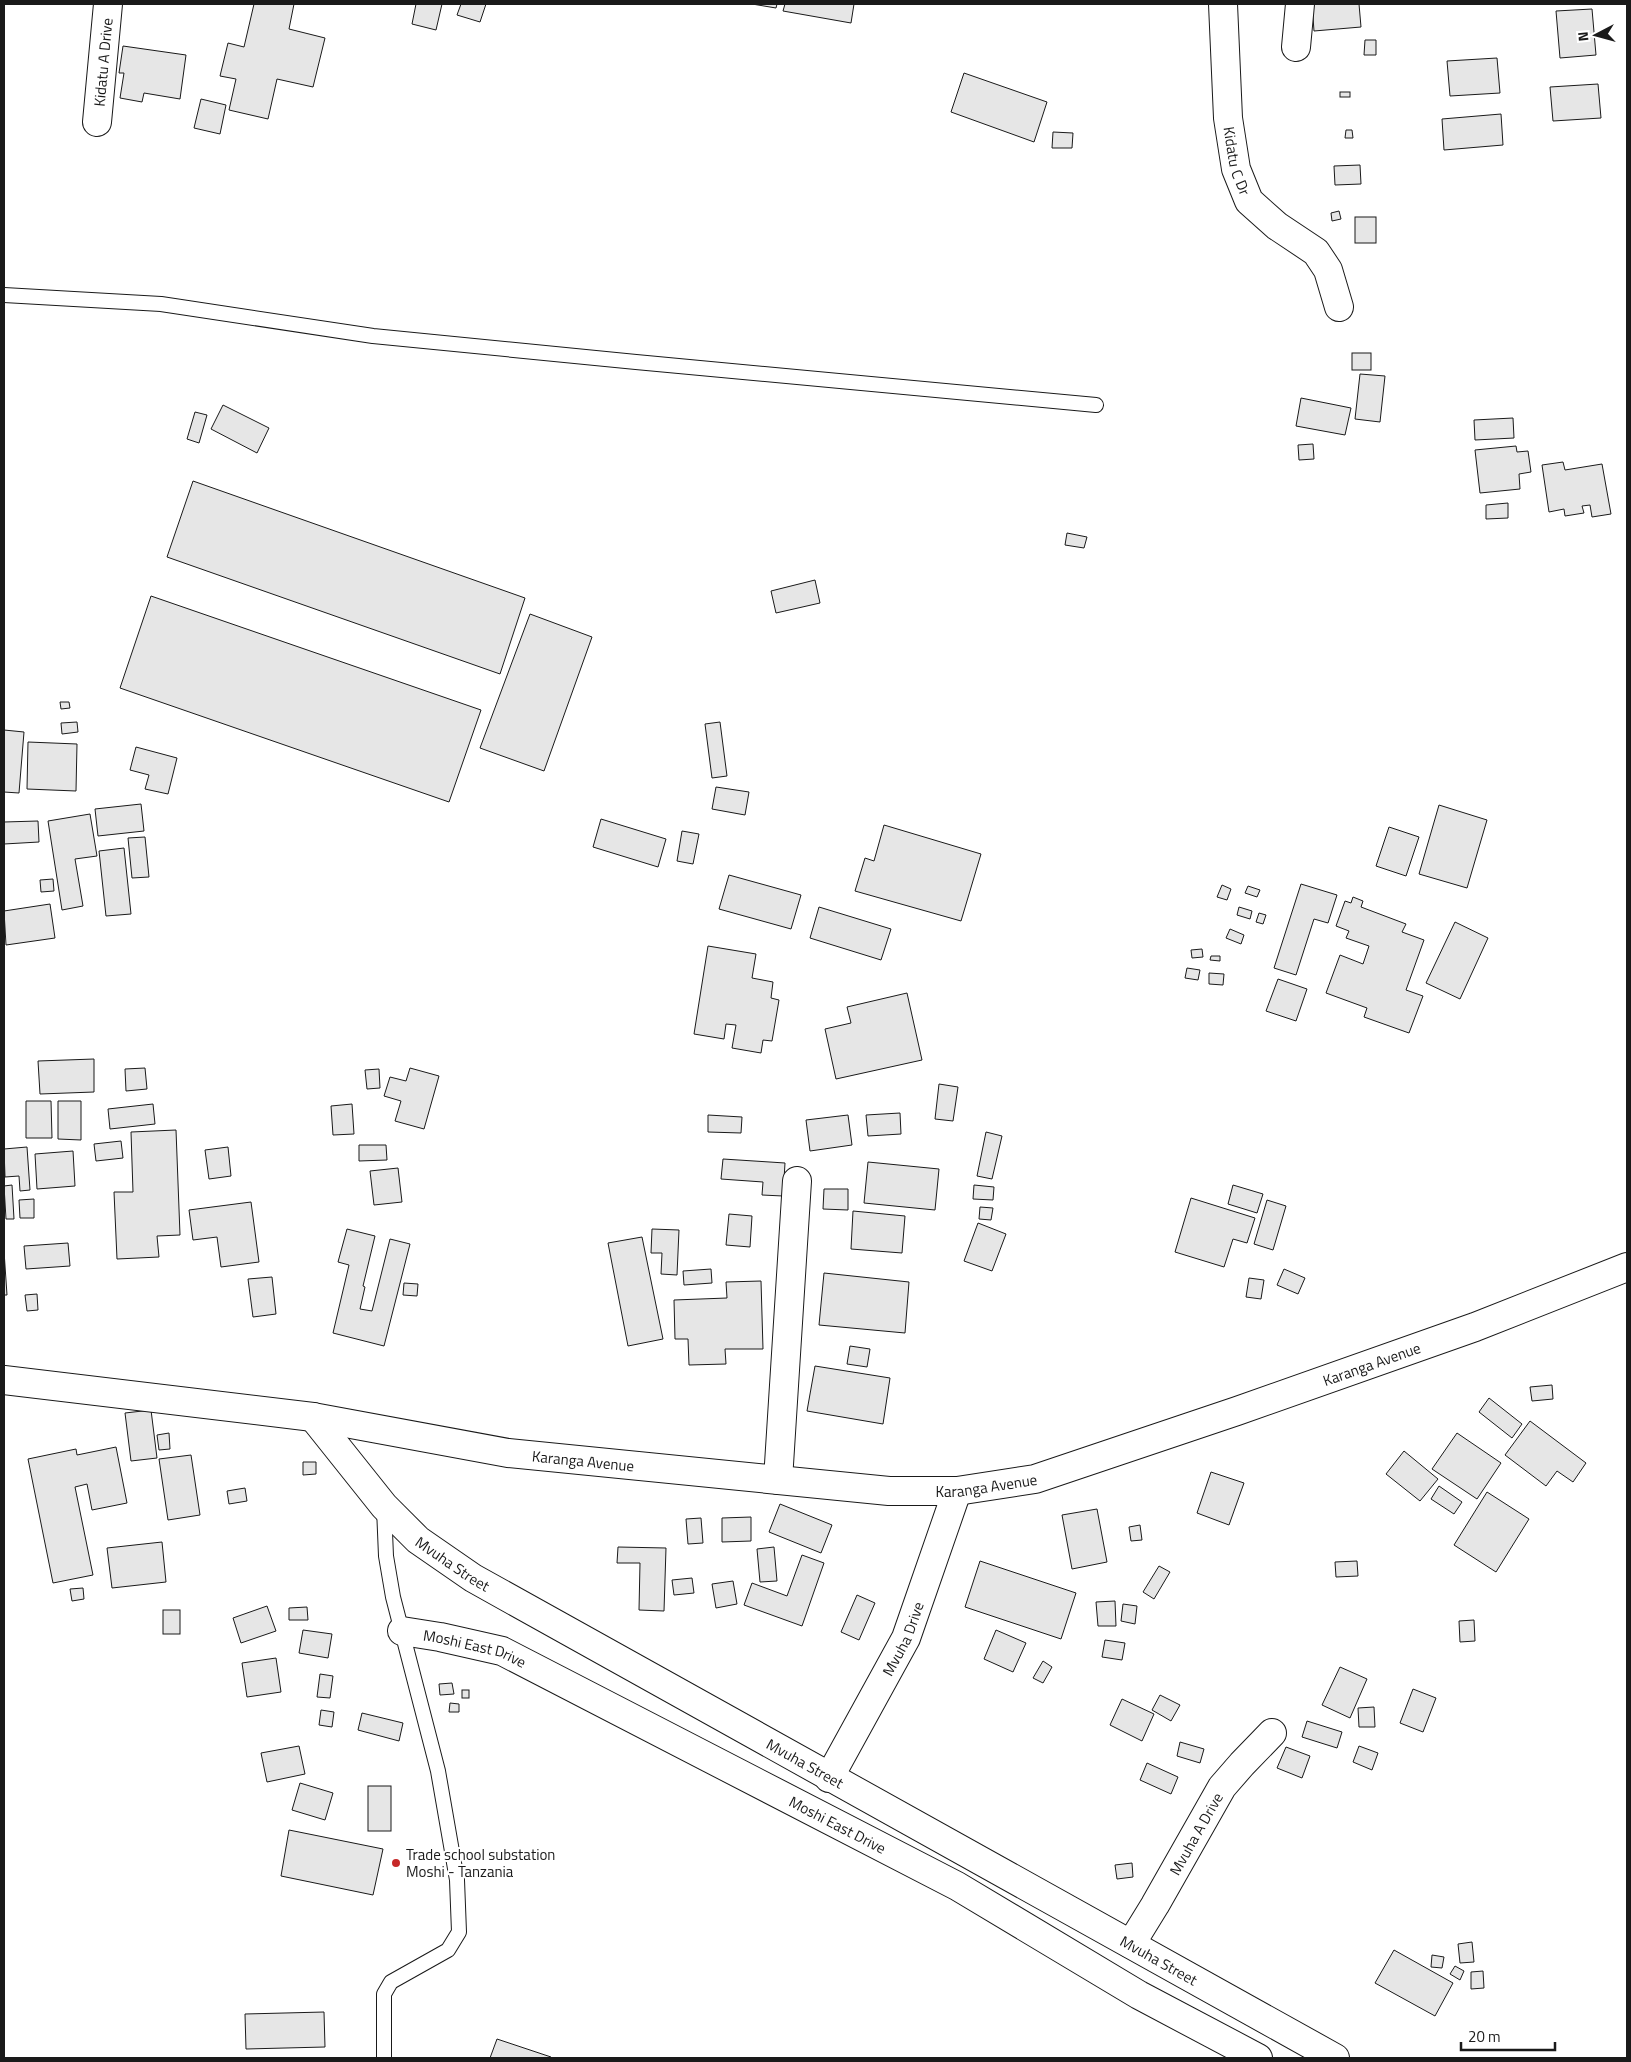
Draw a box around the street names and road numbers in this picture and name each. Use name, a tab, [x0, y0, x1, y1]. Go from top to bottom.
street label: Kidatu A Drive	[87, 17, 118, 108]
street label: Kidatu C Dr	[1218, 125, 1257, 199]
street label: Karanga Avenue	[1319, 1336, 1424, 1391]
street label: Karanga Avenue	[531, 1444, 635, 1477]
street label: Karanga Avenue	[935, 1467, 1039, 1503]
street label: Mvuha Street	[411, 1530, 495, 1597]
street label: Mvuha Drive	[876, 1598, 929, 1680]
street label: Moshi East Drive	[422, 1623, 531, 1673]
street label: Mvuha Street	[762, 1732, 849, 1794]
street label: Mvuha A Drive	[1163, 1788, 1228, 1879]
street label: Moshi East Drive	[785, 1790, 890, 1859]
street label: Mvuha Street	[1116, 1929, 1203, 1991]

